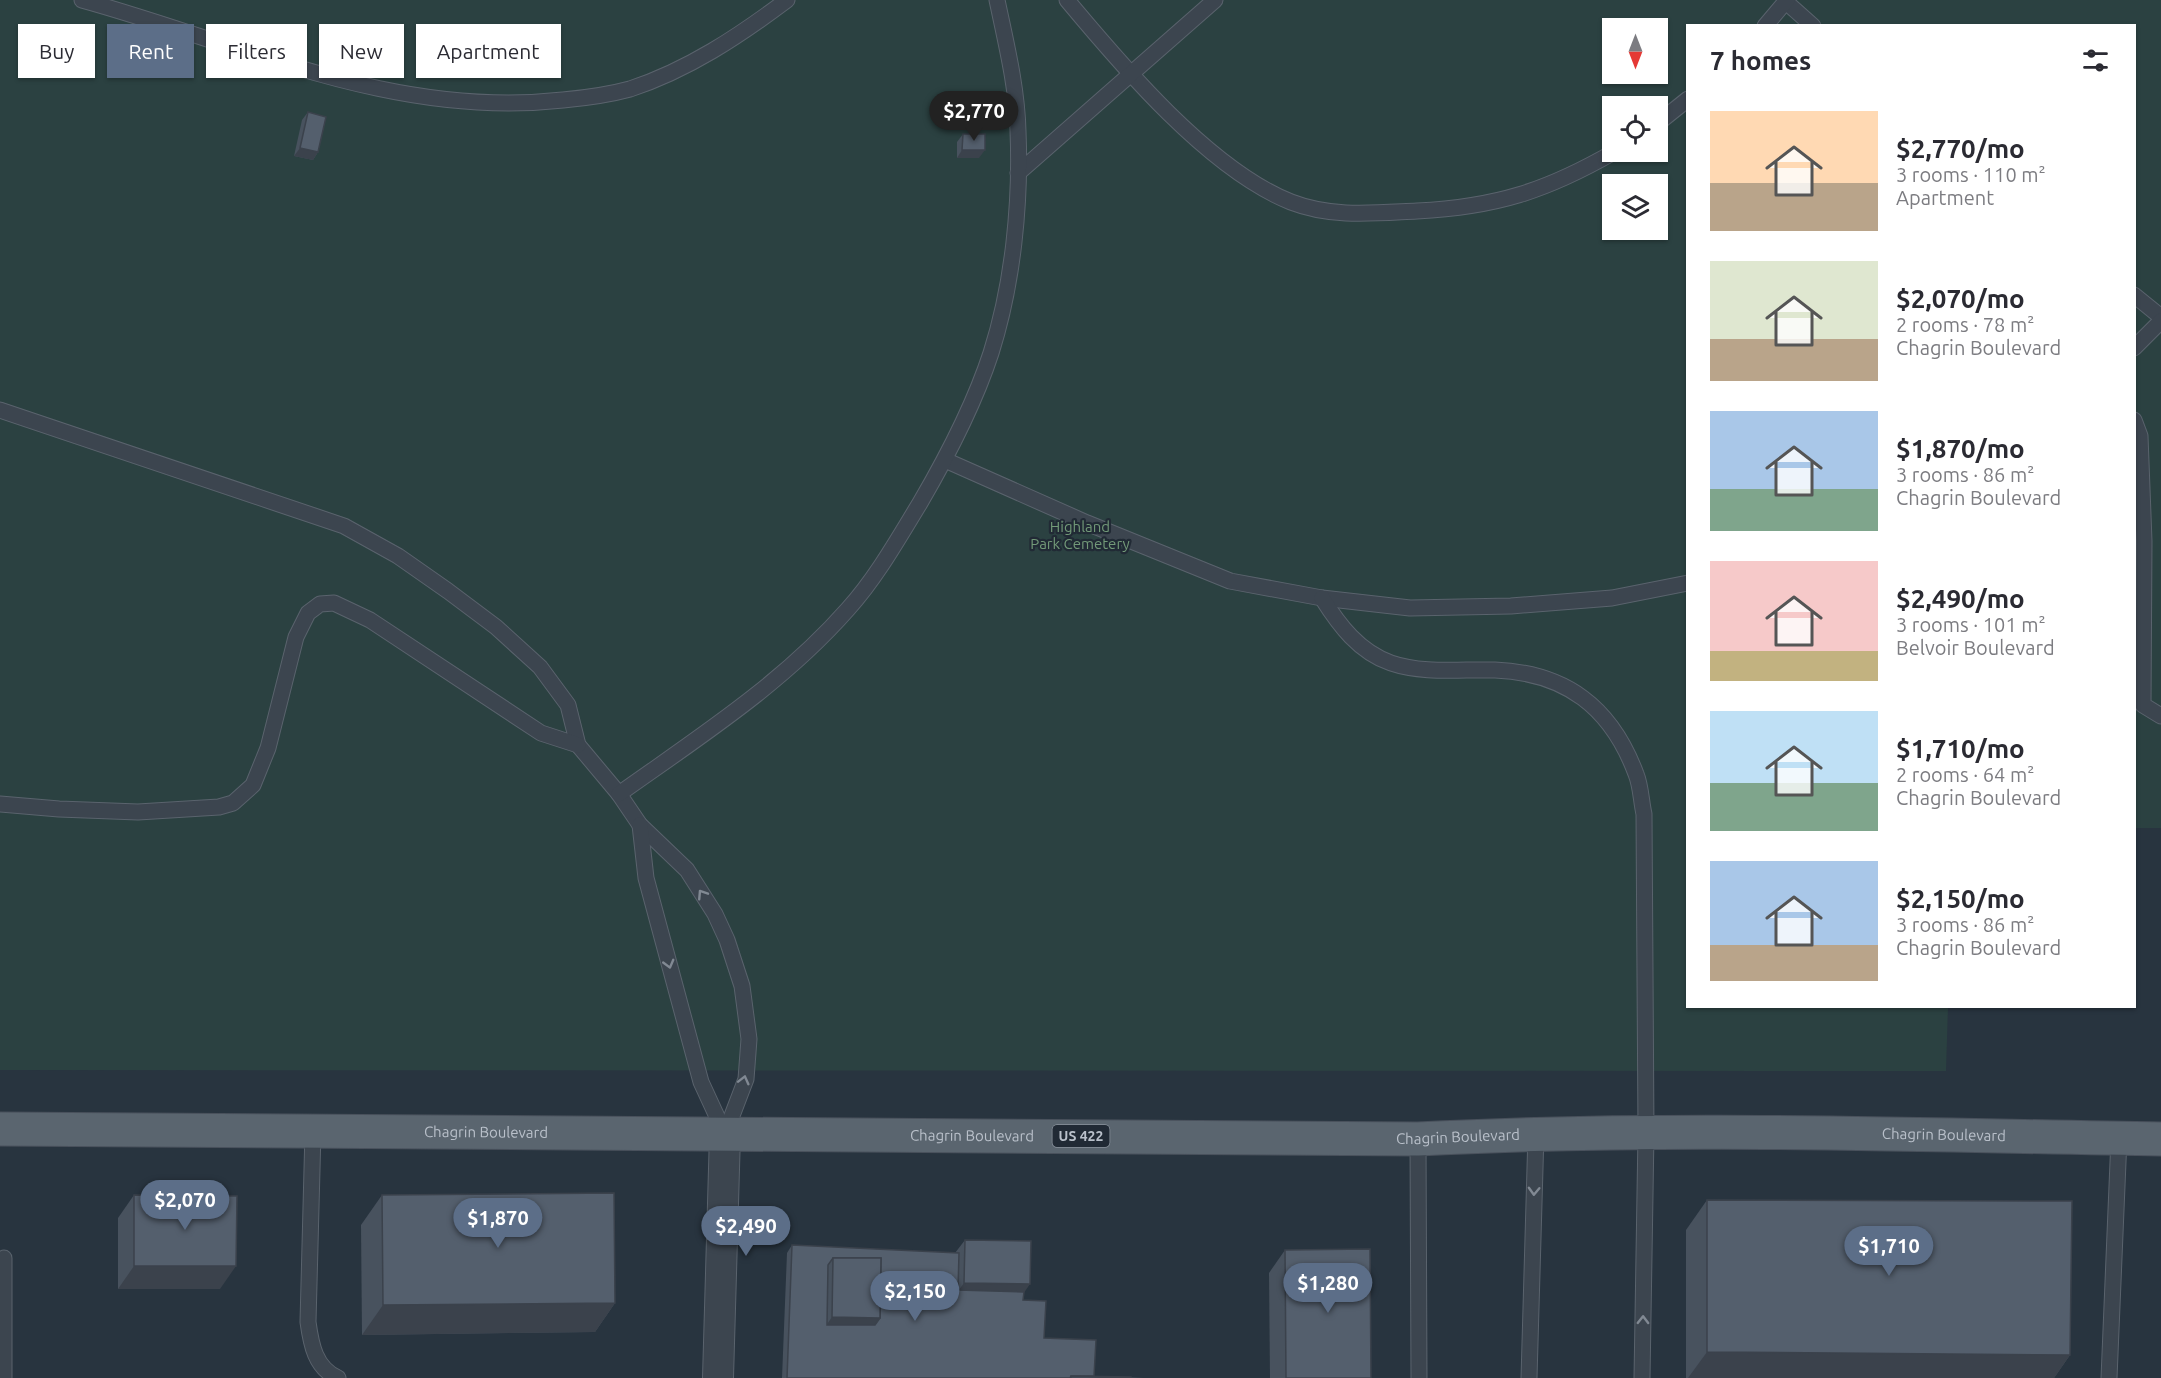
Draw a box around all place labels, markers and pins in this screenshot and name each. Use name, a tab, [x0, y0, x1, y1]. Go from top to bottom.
pin: $2,770	[925, 91, 1023, 142]
pin: $2,070	[136, 1180, 234, 1231]
pin: $1,870	[449, 1198, 547, 1249]
pin: $2,490	[697, 1206, 795, 1257]
pin: $1,710	[1840, 1226, 1938, 1277]
pin: $1,280	[1279, 1263, 1377, 1314]
pin: $2,150	[866, 1271, 964, 1322]

